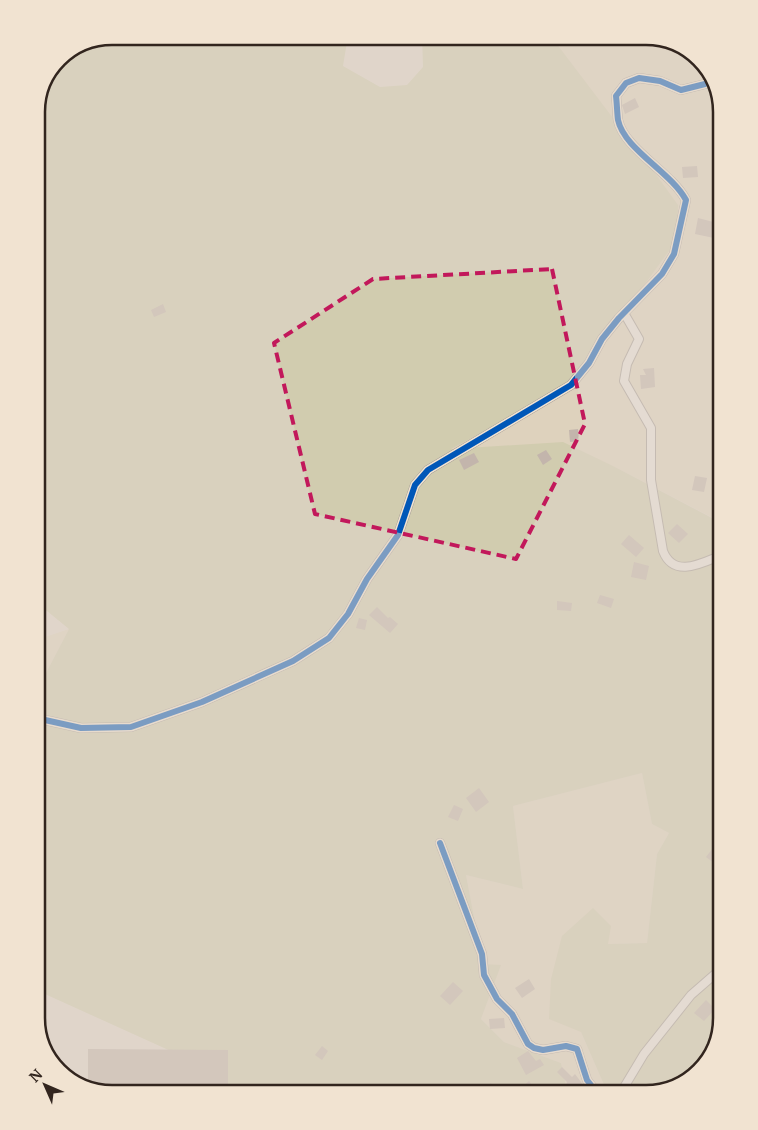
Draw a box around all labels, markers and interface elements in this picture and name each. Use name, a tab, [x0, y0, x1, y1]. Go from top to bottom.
north arrow	[20, 1060, 70, 1110]
text: N	[26, 1066, 46, 1086]

